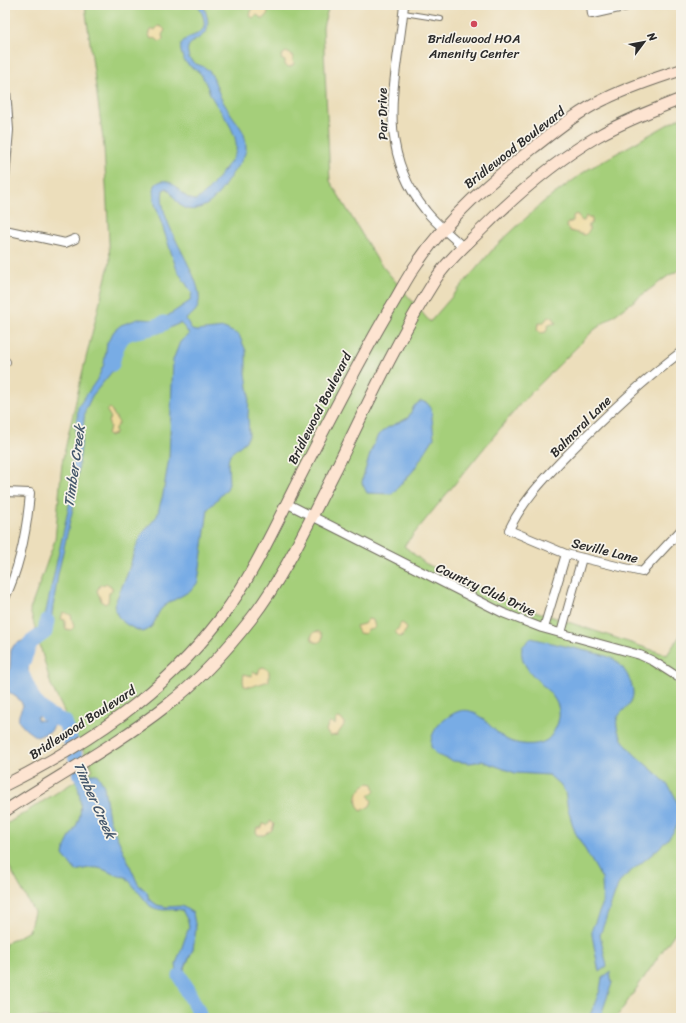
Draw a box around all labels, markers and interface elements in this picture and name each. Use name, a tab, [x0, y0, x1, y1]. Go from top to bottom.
marker: Bridlewood HOA Amenity Center	[469, 19, 479, 29]
north arrow	[624, 22, 664, 62]
place label: Bridlewood HOA Amenity Center	[428, 27, 520, 65]
text: N	[641, 28, 662, 46]
street label: Par Drive	[371, 88, 394, 140]
street label: Bridlewood Boulevard	[459, 100, 571, 194]
street label: Bridlewood Boulevard	[281, 347, 358, 468]
street label: Balmoral Lane	[544, 390, 617, 463]
water label: Timber Creek	[56, 422, 93, 509]
street label: Seville Lane	[569, 531, 641, 570]
street label: Country Club Drive	[432, 556, 540, 623]
street label: Bridlewood Boulevard	[24, 679, 141, 766]
water label: Timber Creek	[66, 758, 123, 844]

